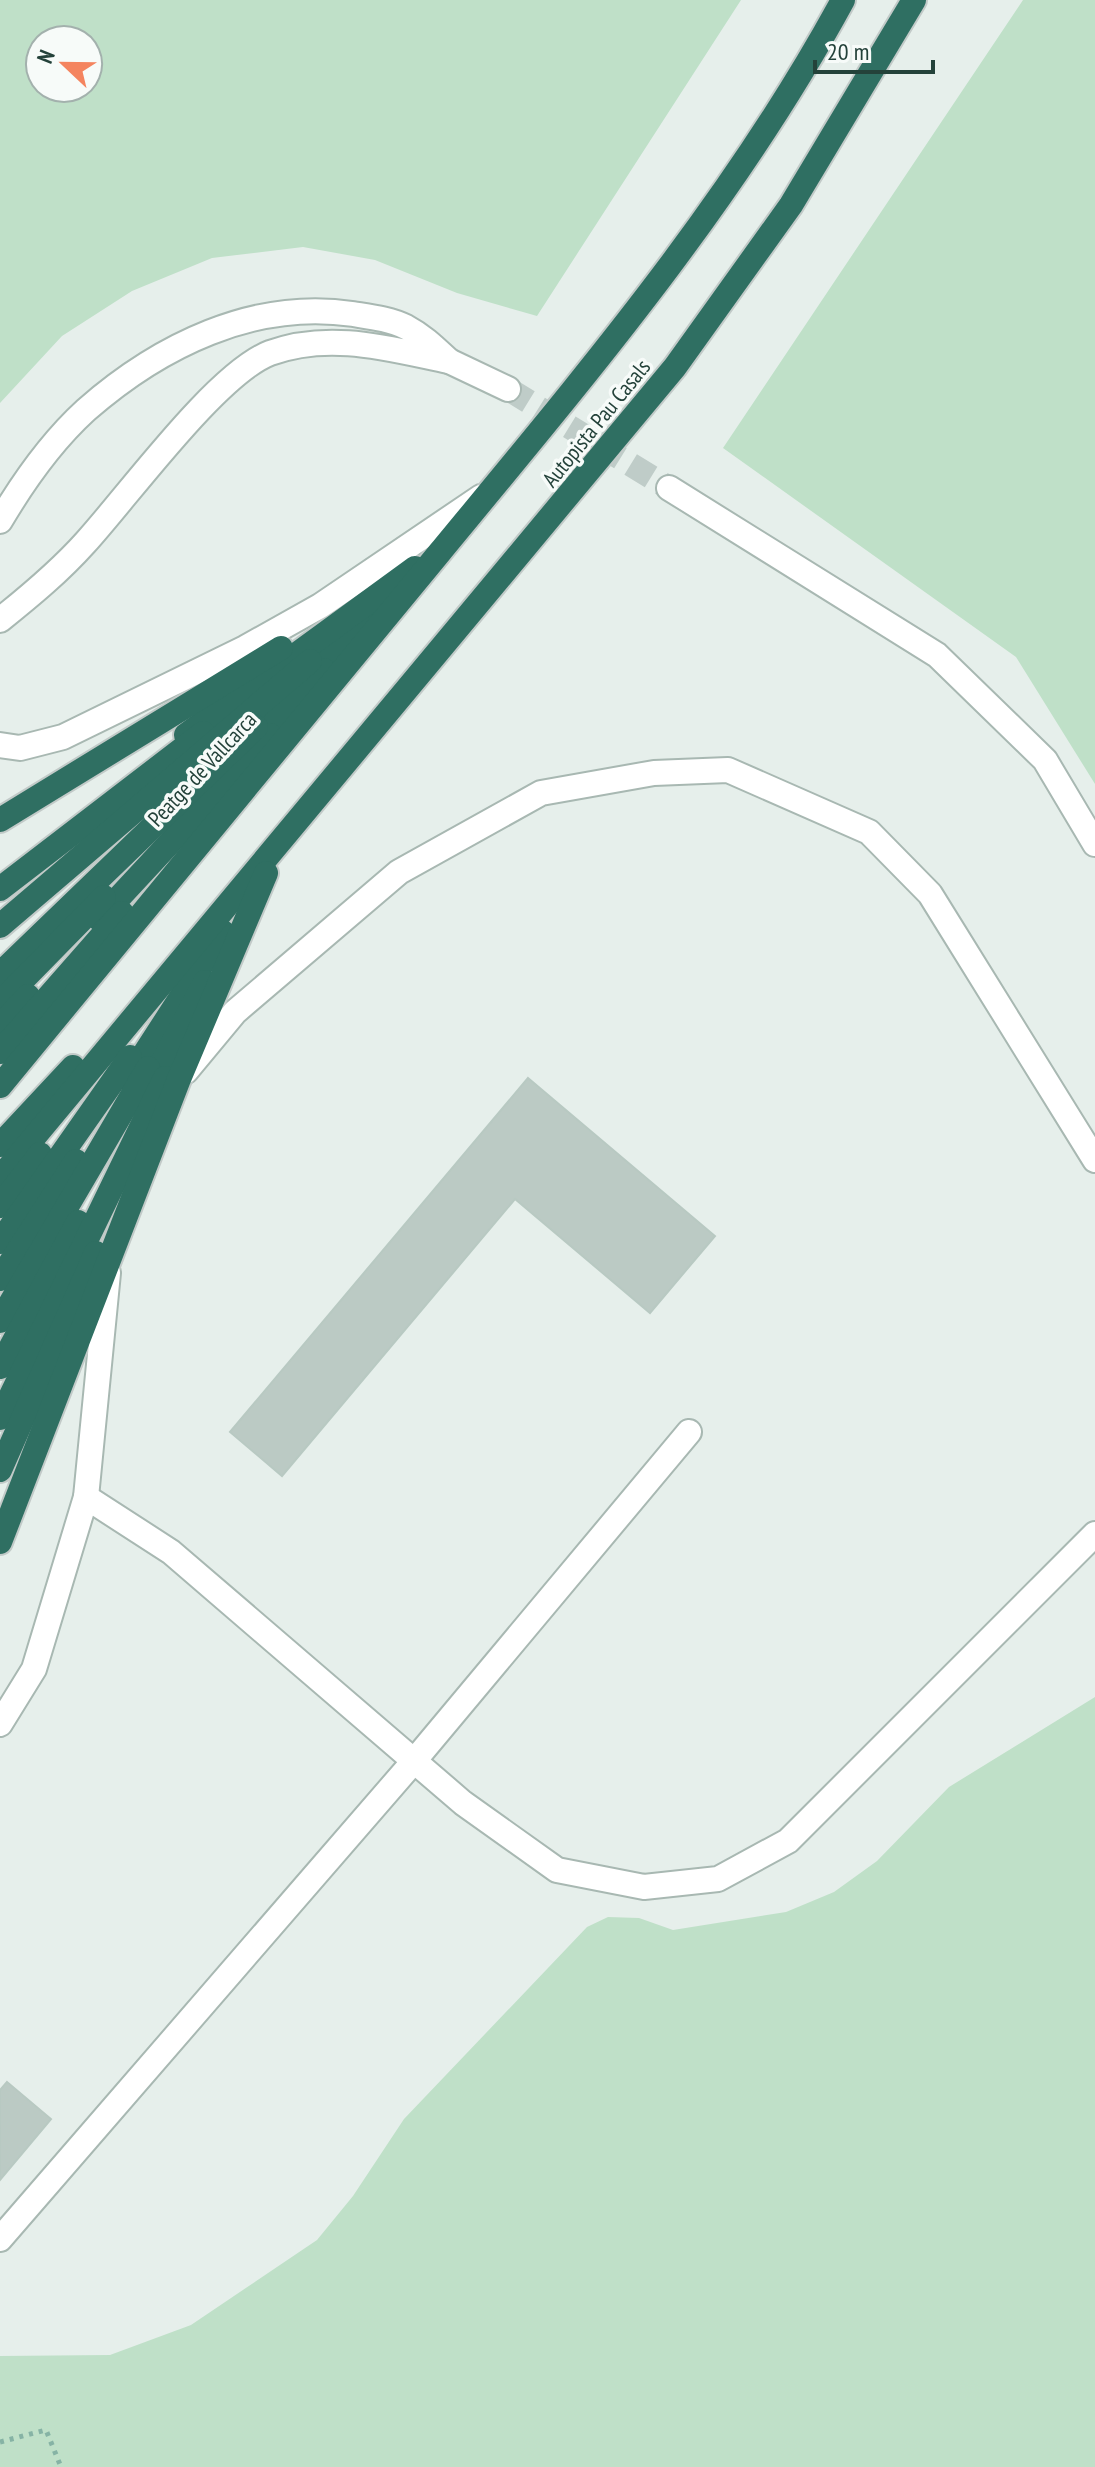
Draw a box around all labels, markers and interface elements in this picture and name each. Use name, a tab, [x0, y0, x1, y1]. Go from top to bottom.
north arrow	[24, 24, 104, 104]
scale bar	[815, 24, 933, 74]
text: 20 m	[827, 36, 869, 67]
text: N	[30, 46, 61, 67]
street label: Autopista Pau Casals	[536, 353, 656, 493]
street label: Peatge de Vallcarca	[142, 706, 262, 832]

